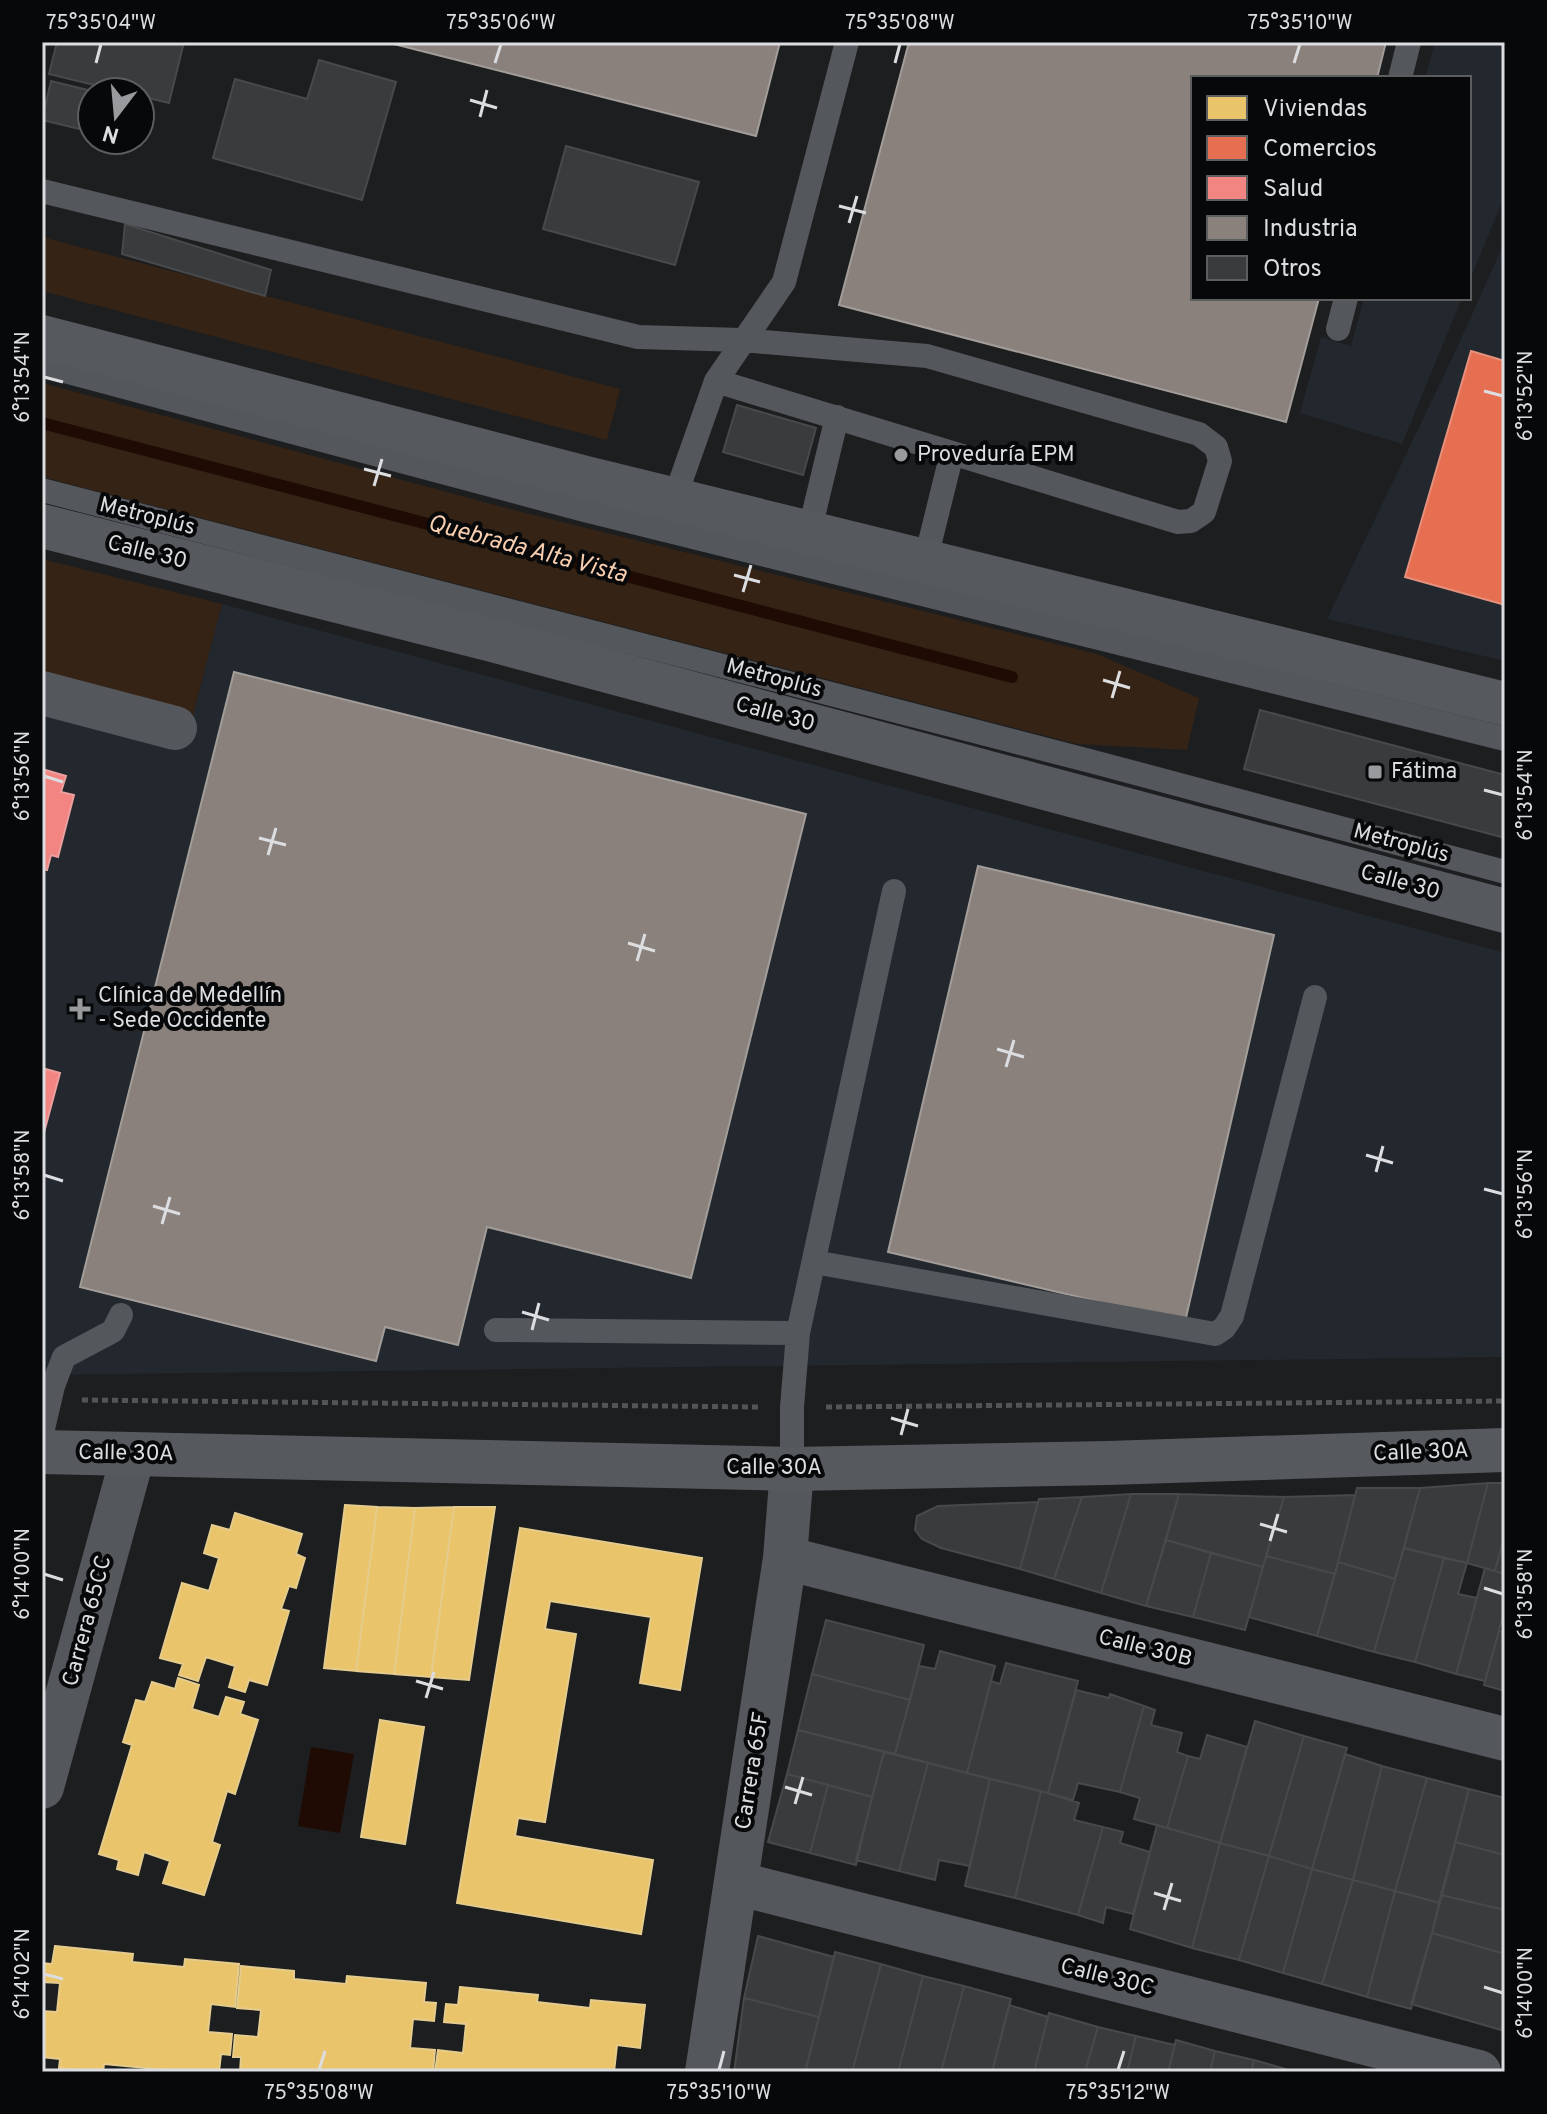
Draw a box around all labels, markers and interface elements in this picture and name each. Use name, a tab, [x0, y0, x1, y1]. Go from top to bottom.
text: 75°35'04"W	[46, 11, 156, 37]
text: 75°35'06"W	[446, 11, 556, 37]
text: 75°35'08"W	[845, 11, 955, 37]
text: 75°35'10"W	[1248, 11, 1352, 37]
north arrow	[76, 76, 156, 156]
legend	[1191, 76, 1471, 300]
text: Viviendas	[1263, 95, 1368, 125]
text: N	[100, 118, 122, 148]
text: Comercios	[1263, 135, 1377, 165]
text: Salud	[1263, 175, 1323, 205]
text: Industria	[1263, 215, 1358, 245]
text: Otros	[1263, 255, 1322, 285]
text: 6°13'54"N	[11, 331, 37, 423]
text: 6°13'52"N	[1514, 351, 1540, 441]
place label: Proveduría EPM	[917, 442, 1075, 469]
marker: Proveduría EPM	[892, 446, 910, 464]
street label: Metroplús	[96, 492, 198, 542]
water label: Quebrada Alta Vista	[424, 509, 630, 591]
street label: Calle 30	[104, 530, 190, 576]
street label: Metroplús	[723, 653, 825, 705]
street label: Calle 30	[732, 691, 818, 739]
text: 6°13'56"N	[11, 731, 37, 821]
text: 6°13'54"N	[1514, 749, 1540, 841]
place label: Fátima	[1391, 759, 1457, 786]
marker: Fátima	[1366, 763, 1384, 781]
street label: Metroplús	[1350, 818, 1452, 870]
street label: Calle 30	[1357, 859, 1443, 907]
place label: Clínica de Medellín - Sede Occidente	[98, 983, 282, 1035]
marker: Clínica de Medellín - Sede Occidente	[69, 998, 91, 1020]
text: 6°13'58"N	[11, 1130, 37, 1220]
text: 6°13'56"N	[1514, 1149, 1540, 1239]
street label: Calle 30A	[1373, 1438, 1469, 1468]
street label: Calle 30A	[78, 1440, 174, 1468]
street label: Calle 30A	[726, 1455, 822, 1482]
text: 6°14'00"N	[11, 1528, 37, 1620]
text: 6°13'58"N	[1514, 1549, 1540, 1639]
street label: Carrera 65CC	[58, 1553, 118, 1689]
street label: Calle 30B	[1095, 1624, 1195, 1674]
street label: Carrera 65F	[730, 1710, 776, 1832]
text: 6°14'02"N	[11, 1928, 37, 2020]
text: 6°14'00"N	[1514, 1947, 1540, 2039]
street label: Calle 30C	[1057, 1953, 1157, 2003]
text: 75°35'08"W	[264, 2081, 374, 2107]
text: 75°35'10"W	[667, 2081, 771, 2107]
text: 75°35'12"W	[1066, 2081, 1170, 2107]

